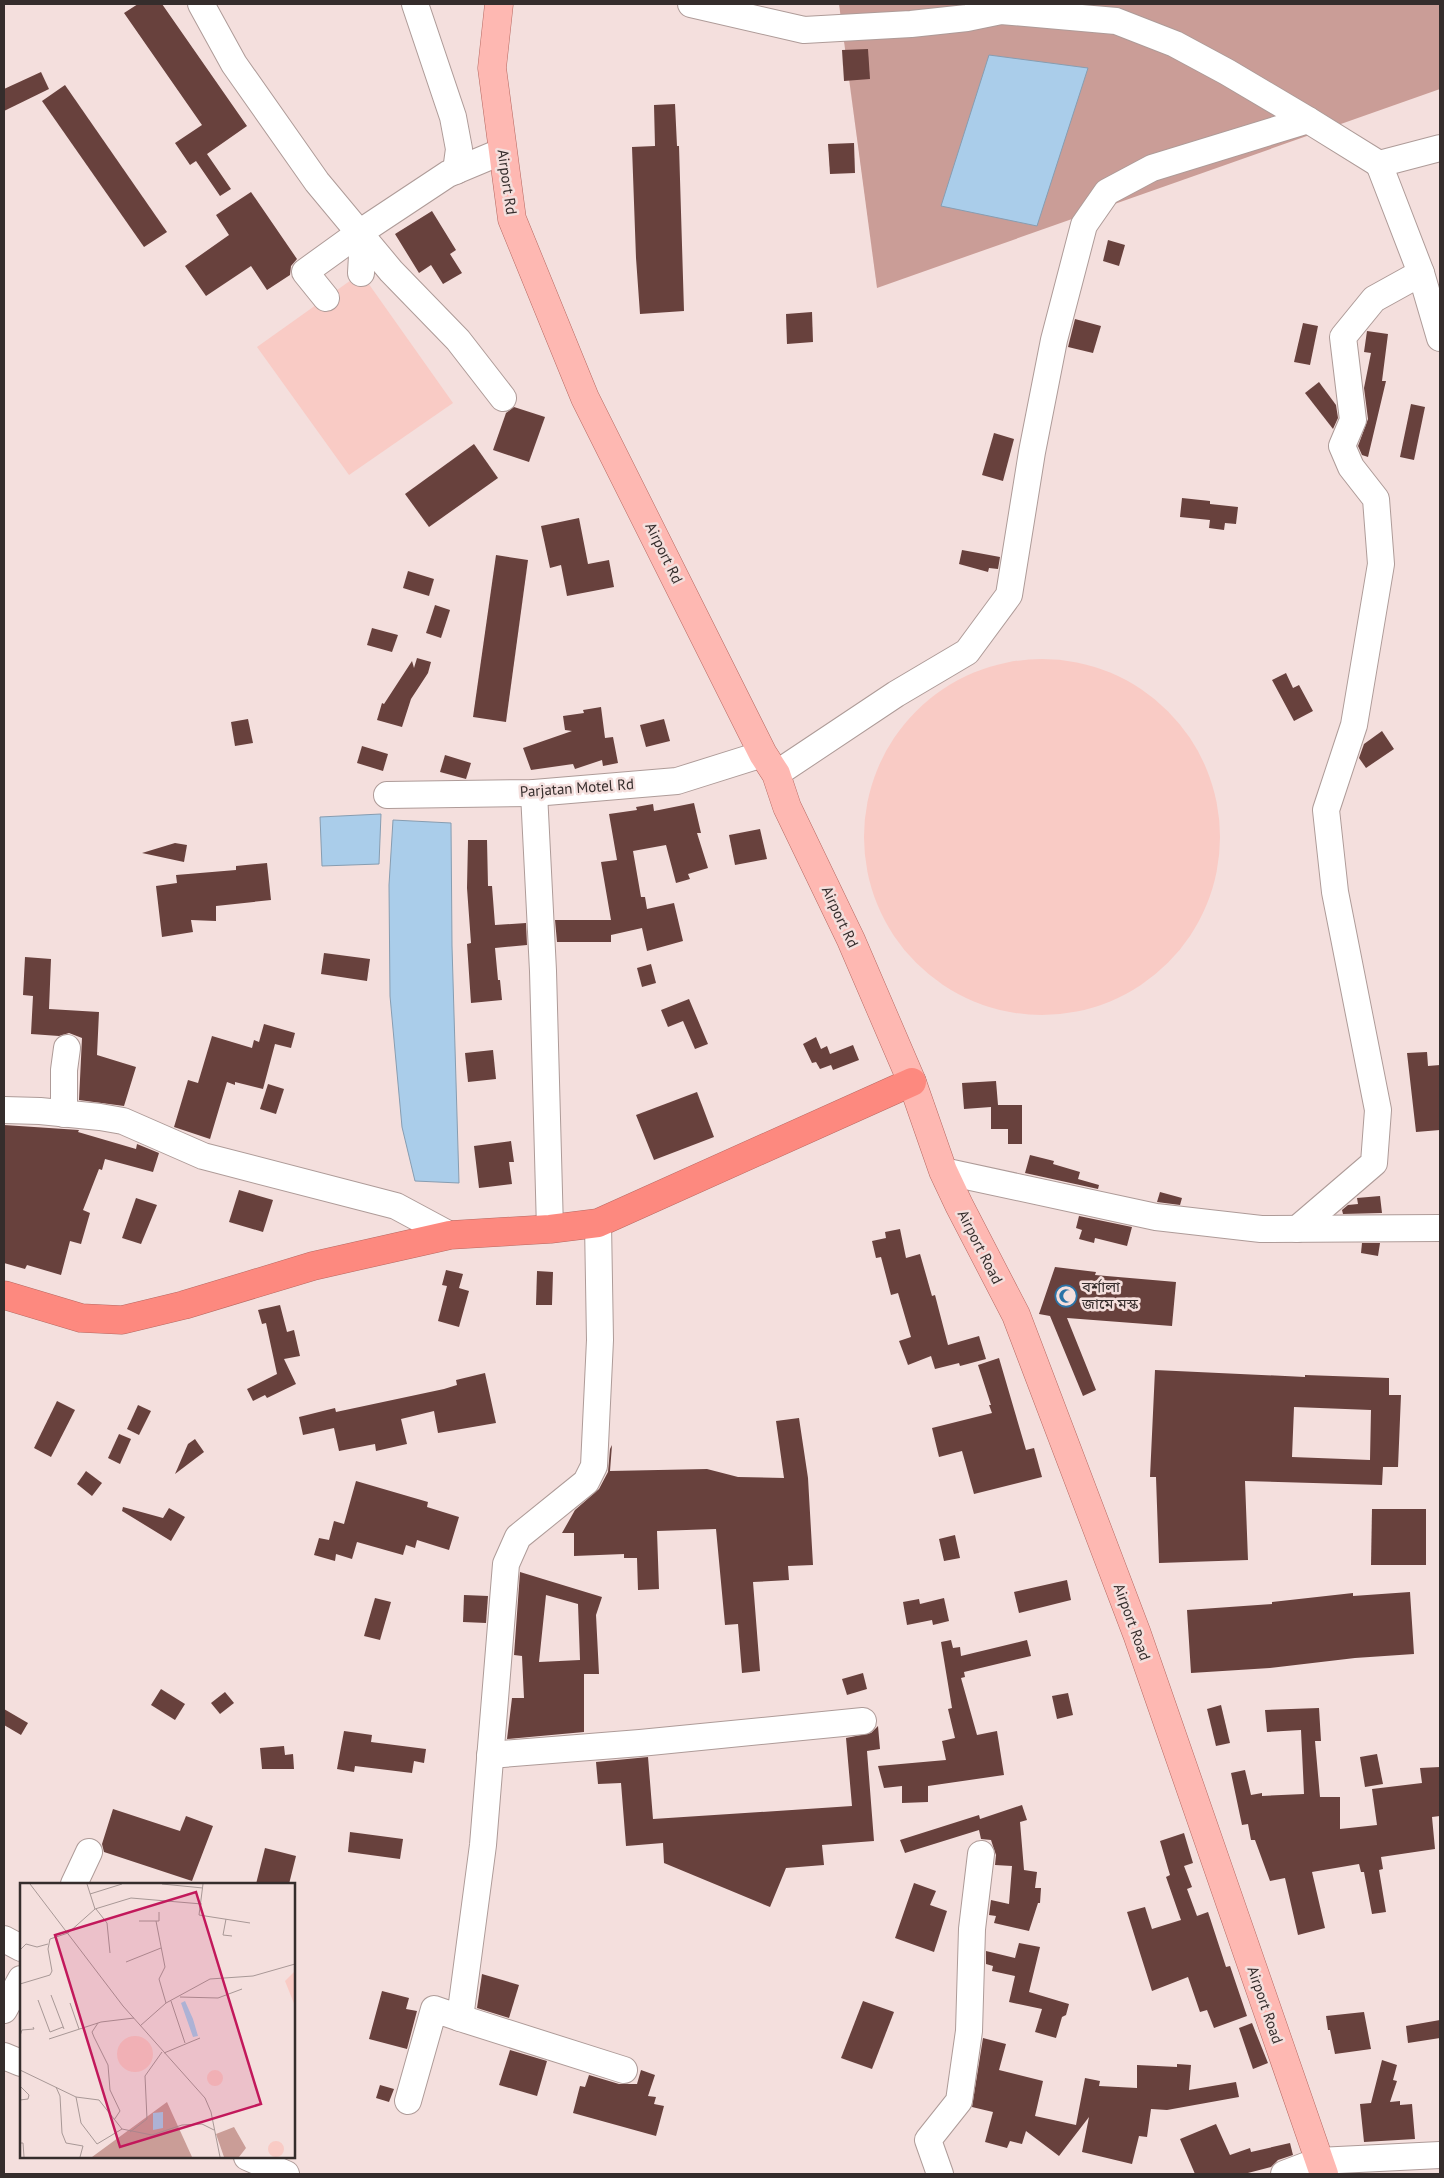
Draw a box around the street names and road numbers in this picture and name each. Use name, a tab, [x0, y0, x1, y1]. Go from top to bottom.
street label: Airport Rd	[494, 148, 521, 216]
street label: Airport Rd	[642, 519, 687, 586]
street label: Parjatan Motel Rd	[519, 774, 635, 801]
street label: Airport Rd	[818, 883, 863, 951]
street label: Airport Road	[954, 1207, 1007, 1287]
street label: Airport Road	[1110, 1581, 1155, 1663]
street label: Airport Road	[1243, 1964, 1288, 2046]

